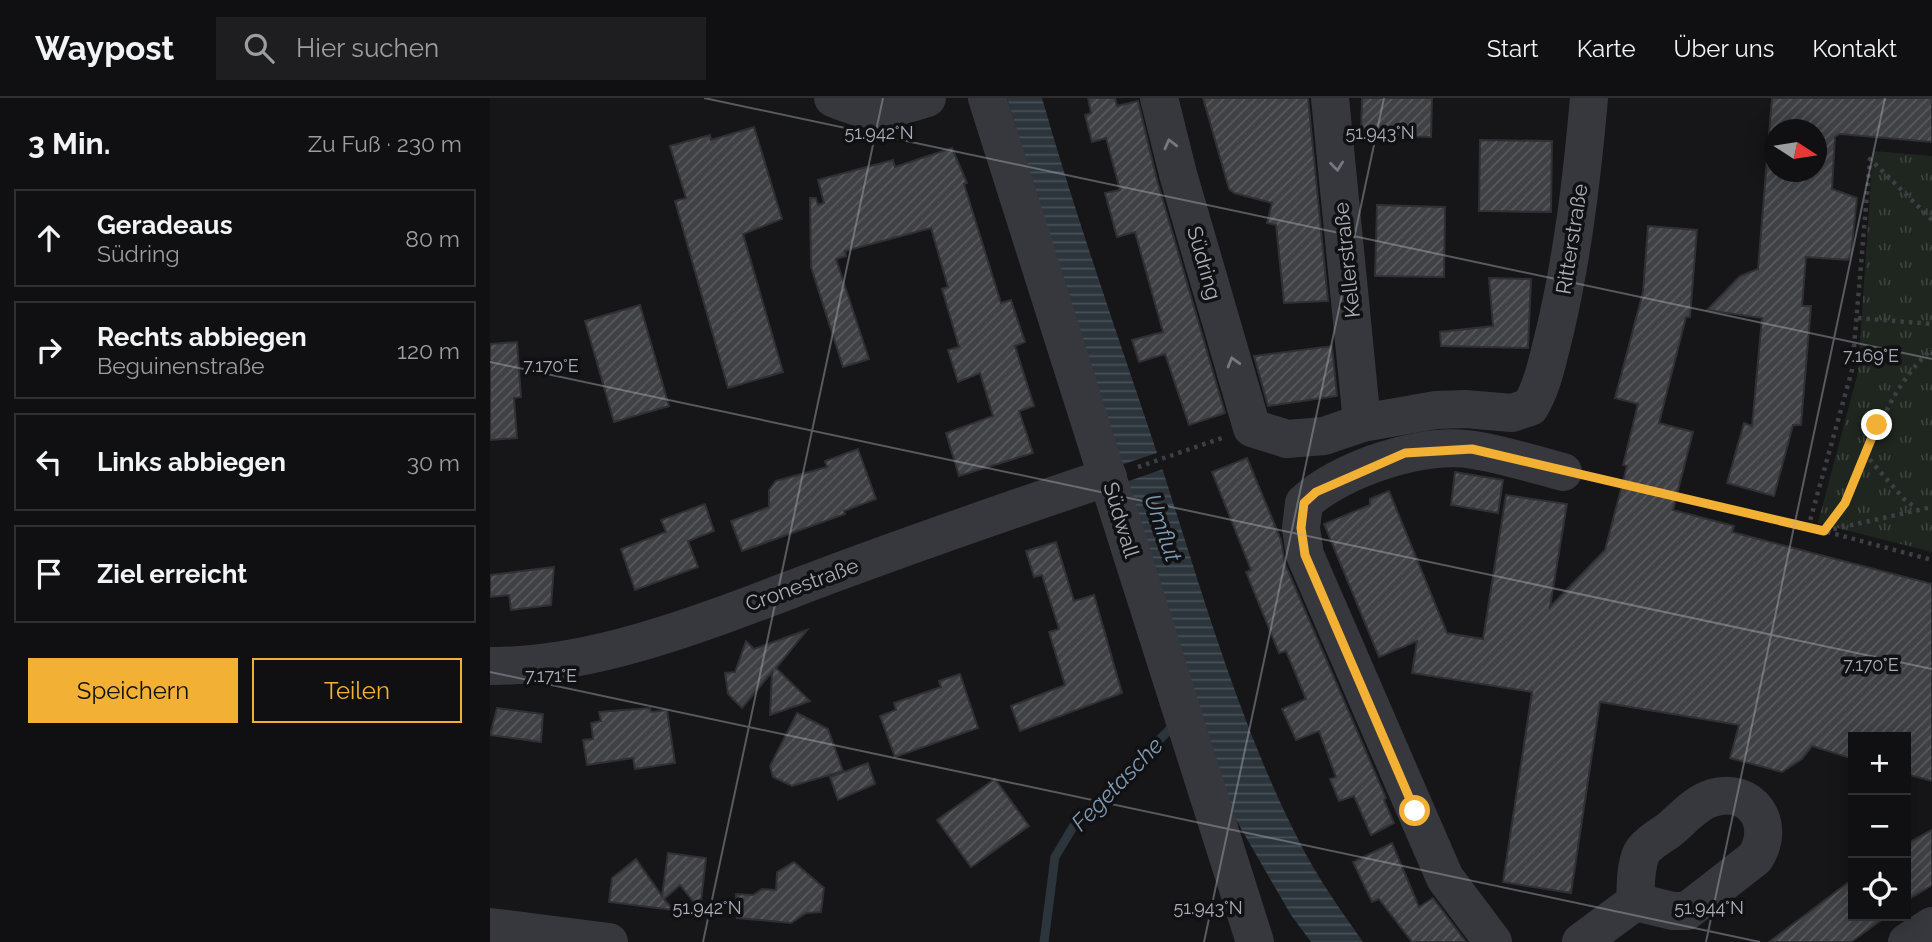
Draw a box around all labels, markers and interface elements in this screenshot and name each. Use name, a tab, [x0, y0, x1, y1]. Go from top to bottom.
search box	[216, 17, 706, 80]
text: Waypost	[35, 29, 174, 68]
icon: search	[240, 29, 278, 67]
text: Hier suchen	[296, 33, 439, 63]
text: Start	[1487, 34, 1539, 63]
text: Karte	[1577, 34, 1636, 63]
text: Über uns	[1674, 34, 1774, 63]
text: Kontakt	[1812, 34, 1897, 63]
north arrow	[1764, 119, 1827, 182]
text: 51.942°N	[844, 122, 914, 143]
text: 51.943°N	[1345, 122, 1415, 143]
text: 3 Min.	[28, 126, 110, 161]
text: Zu Fuß · 230 m	[308, 130, 462, 157]
one-way arrow	[1164, 138, 1178, 150]
one-way arrow	[1330, 160, 1345, 172]
street label: Ritterstraße	[1550, 182, 1593, 296]
street label: Kellerstraße	[1328, 201, 1365, 319]
text: Geradeaus	[97, 210, 233, 240]
icon: ahead	[30, 219, 68, 257]
street label: Südring	[1182, 223, 1227, 303]
text: 80 m	[405, 225, 460, 252]
text: Südring	[97, 240, 180, 267]
text: Rechts abbiegen	[97, 322, 307, 352]
icon: right	[30, 331, 68, 369]
text: 120 m	[397, 337, 460, 364]
text: 7.169°E	[1843, 345, 1899, 366]
text: Beguinenstraße	[97, 352, 265, 379]
text: 7.170°E	[523, 355, 579, 376]
one-way arrow	[1226, 357, 1241, 369]
route end	[1861, 409, 1892, 440]
icon: left	[30, 443, 68, 481]
text: Links abbiegen	[97, 447, 286, 477]
text: 30 m	[407, 449, 460, 476]
street label: Südwall	[1098, 479, 1145, 561]
water label: Umflut	[1139, 490, 1188, 566]
street label: Cronestraße	[742, 553, 862, 617]
icon: arrive	[30, 555, 68, 593]
text: Ziel erreicht	[97, 559, 247, 589]
text: 7.170°E	[1843, 654, 1899, 675]
button: Speichern	[28, 658, 238, 723]
button: Teilen	[252, 658, 462, 723]
text: 7.171°E	[525, 665, 577, 686]
water label: Fegetasche	[1065, 731, 1168, 836]
map controls	[1848, 732, 1911, 921]
button: +	[1848, 732, 1911, 795]
route start	[1399, 795, 1430, 826]
button: −	[1848, 795, 1911, 858]
button: locate	[1848, 858, 1911, 921]
text: 51.942°N	[672, 897, 742, 918]
text: 51.943°N	[1173, 897, 1243, 918]
text: 51.944°N	[1674, 897, 1744, 918]

